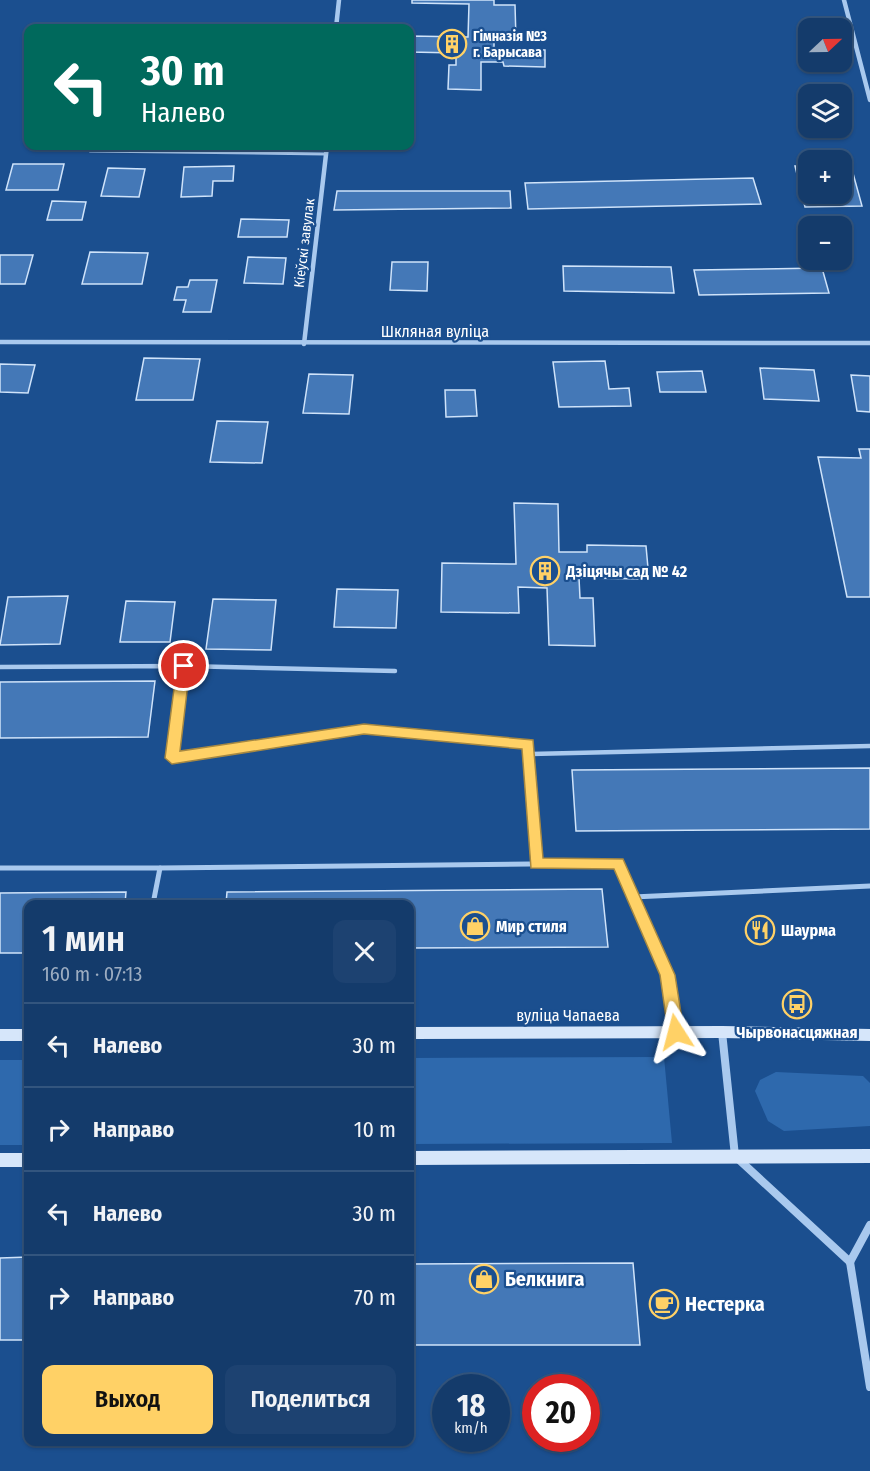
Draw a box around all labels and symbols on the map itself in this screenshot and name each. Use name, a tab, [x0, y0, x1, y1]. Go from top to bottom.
north arrow	[798, 18, 852, 72]
building icon: Гімназія №3 г. Барысава	[436, 28, 468, 60]
place label: Гімназія №3 г. Барысава	[473, 28, 547, 61]
street label: Кіеўскі завулак	[291, 197, 318, 289]
street label: Шкляная вуліца	[381, 322, 489, 341]
building icon: Дзіцячы сад № 42	[529, 555, 561, 587]
place label: Дзіцячы сад № 42	[565, 562, 688, 581]
pin	[158, 640, 209, 691]
shop icon: Мир стиля	[459, 910, 491, 942]
restaurant icon: Шаурма	[744, 914, 776, 946]
place label: Мир стиля	[496, 917, 567, 936]
place label: Шаурма	[781, 921, 836, 940]
bus stop icon: Чырвонасцяжная	[781, 988, 813, 1020]
position arrow	[644, 1000, 708, 1064]
street label: вуліца Чапаева	[516, 1006, 620, 1025]
place label: Чырвонасцяжная	[737, 1023, 857, 1042]
shop icon: Белкнига	[468, 1263, 500, 1295]
place label: Белкнига	[505, 1267, 585, 1291]
cafe icon: Нестерка	[648, 1288, 680, 1320]
place label: Нестерка	[685, 1292, 765, 1316]
speed limit sign: 20	[522, 1374, 600, 1452]

